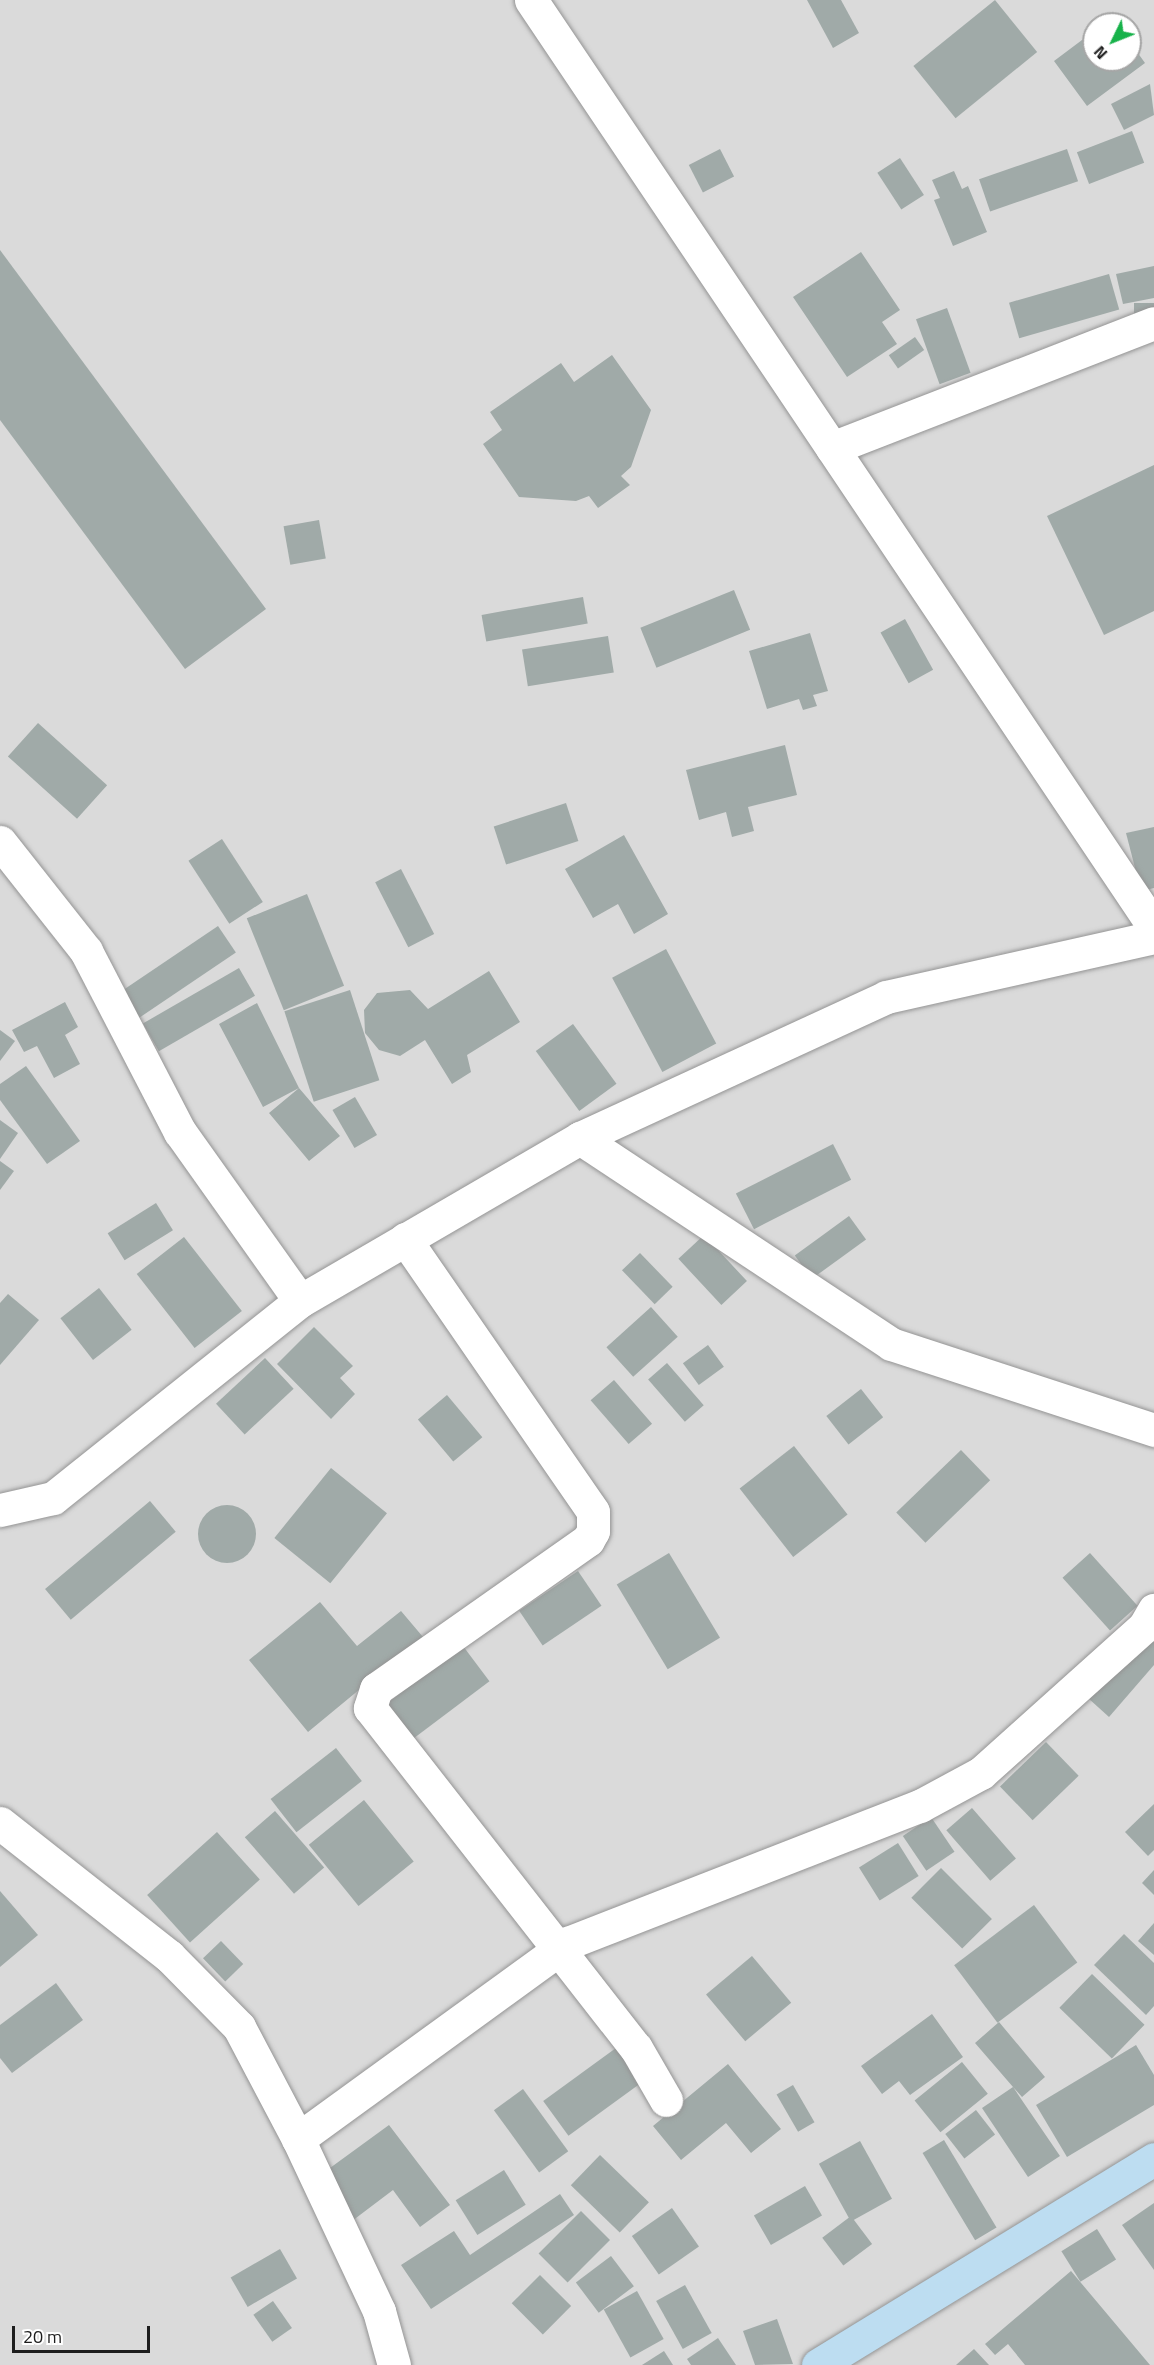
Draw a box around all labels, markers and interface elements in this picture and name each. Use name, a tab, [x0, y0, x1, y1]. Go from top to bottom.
north arrow	[1082, 12, 1142, 72]
text: N	[1088, 41, 1113, 65]
scale bar	[15, 2314, 153, 2352]
text: 20 m	[23, 2323, 62, 2350]

